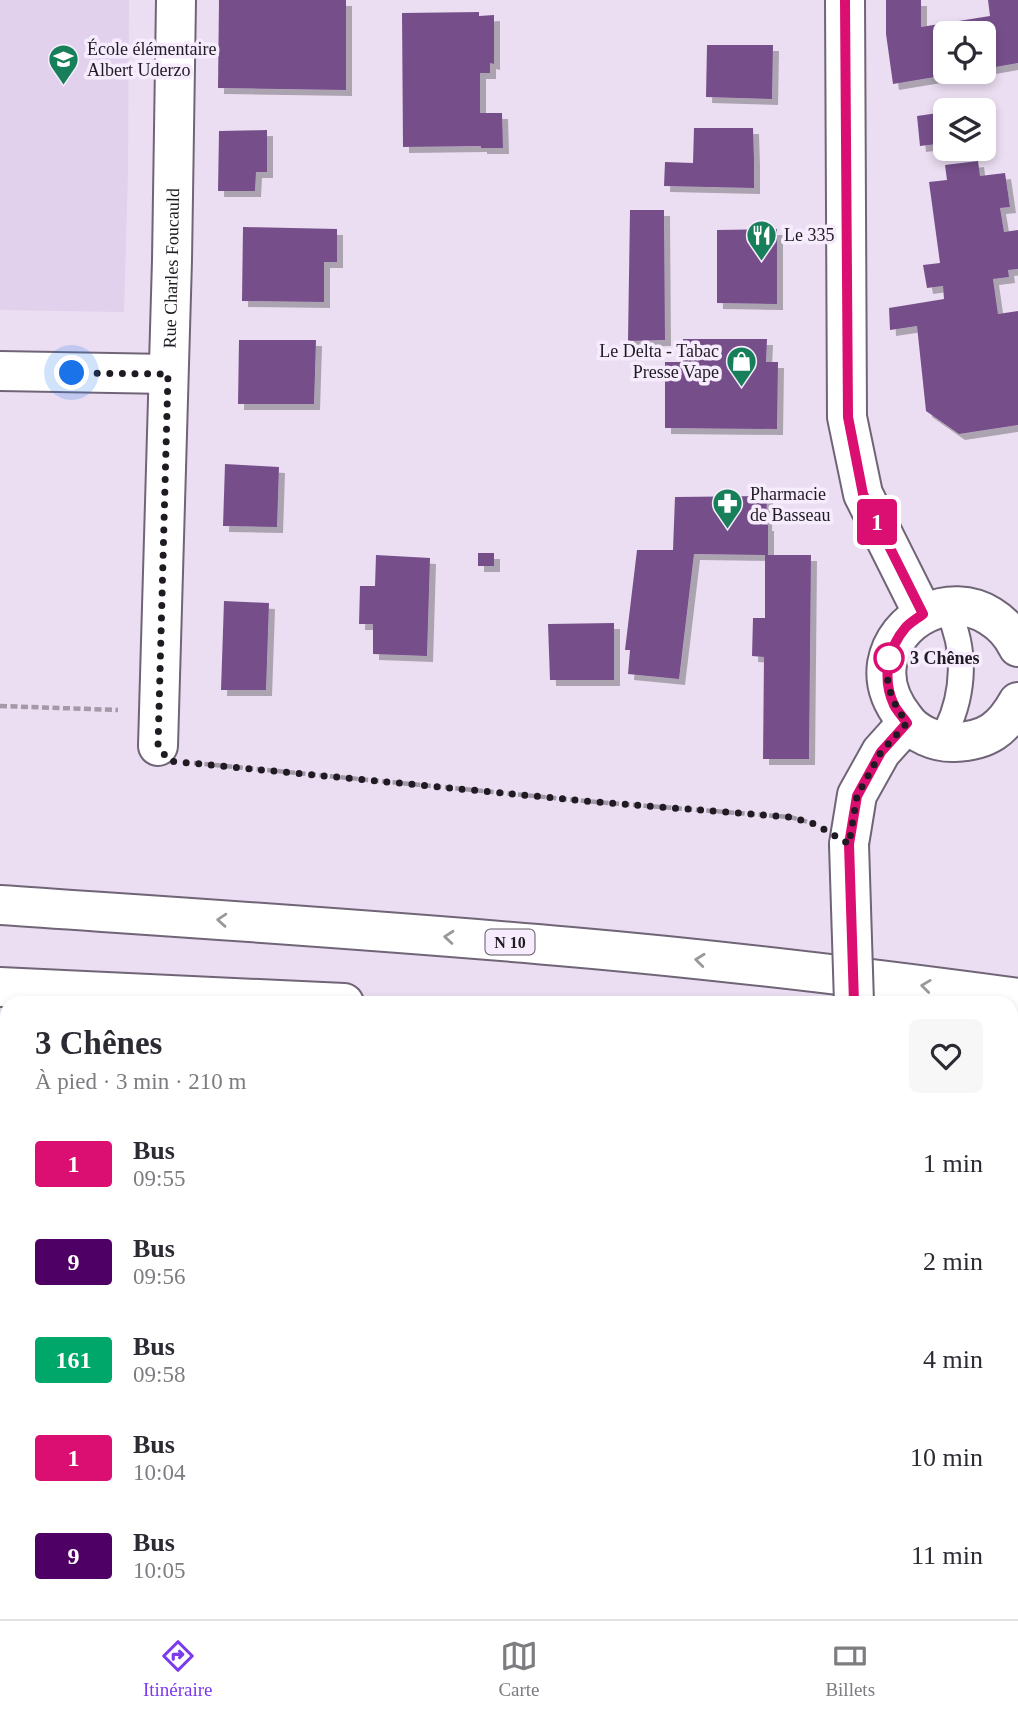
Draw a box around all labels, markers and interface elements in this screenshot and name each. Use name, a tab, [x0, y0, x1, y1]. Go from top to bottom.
map controls	[933, 21, 996, 161]
button: locate	[933, 21, 996, 84]
place label: École élémentaire Albert Uderzo	[87, 38, 216, 80]
school or university icon: École élémentaire Albert Uderzo	[47, 42, 81, 86]
button: layers	[933, 98, 996, 161]
street label: Rue Charles Foucauld	[159, 188, 183, 348]
restaurant icon: Le 335	[744, 218, 778, 262]
place label: Le 335	[784, 225, 834, 245]
place label: Le Delta - Tabac Presse Vape	[599, 341, 719, 382]
shop icon: Le Delta - Tabac Presse Vape	[725, 344, 759, 388]
your location	[54, 355, 89, 390]
place label: Pharmacie de Basseau	[750, 484, 830, 525]
pharmacy icon: Pharmacie de Basseau	[710, 487, 744, 531]
line badge: 1	[854, 499, 900, 545]
text: 1	[871, 509, 883, 535]
marker: 3 Chênes	[874, 643, 904, 673]
place label: 3 Chênes	[910, 648, 980, 668]
one-way arrow	[217, 913, 228, 928]
one-way arrow	[443, 930, 454, 945]
road number: N 10	[486, 930, 534, 954]
one-way arrow	[694, 953, 705, 968]
one-way arrow	[920, 979, 932, 994]
button: heart	[909, 1019, 983, 1093]
text: 3 Chênes	[35, 1025, 162, 1061]
text: À pied · 3 min · 210 m	[35, 1069, 246, 1094]
text: Bus	[133, 1136, 175, 1165]
text: 1 min	[923, 1149, 983, 1178]
text: 1	[68, 1151, 80, 1177]
text: 09:55	[133, 1166, 185, 1191]
text: Bus	[133, 1234, 175, 1263]
text: 2 min	[923, 1247, 983, 1276]
text: 9	[68, 1249, 80, 1275]
text: 09:56	[133, 1264, 185, 1289]
text: Bus	[133, 1332, 175, 1361]
text: 4 min	[923, 1345, 983, 1374]
text: 161	[56, 1347, 92, 1373]
text: 09:58	[133, 1362, 185, 1387]
text: Bus	[133, 1430, 175, 1459]
text: 10 min	[910, 1443, 983, 1472]
text: 1	[68, 1445, 80, 1471]
text: 10:04	[133, 1460, 185, 1485]
text: Bus	[133, 1528, 175, 1557]
text: 11 min	[911, 1541, 983, 1570]
text: 9	[68, 1543, 80, 1569]
text: 10:05	[133, 1558, 185, 1583]
tab: Itinéraire	[143, 1637, 213, 1701]
tab: Carte	[498, 1637, 540, 1701]
tab: Billets	[825, 1637, 875, 1701]

